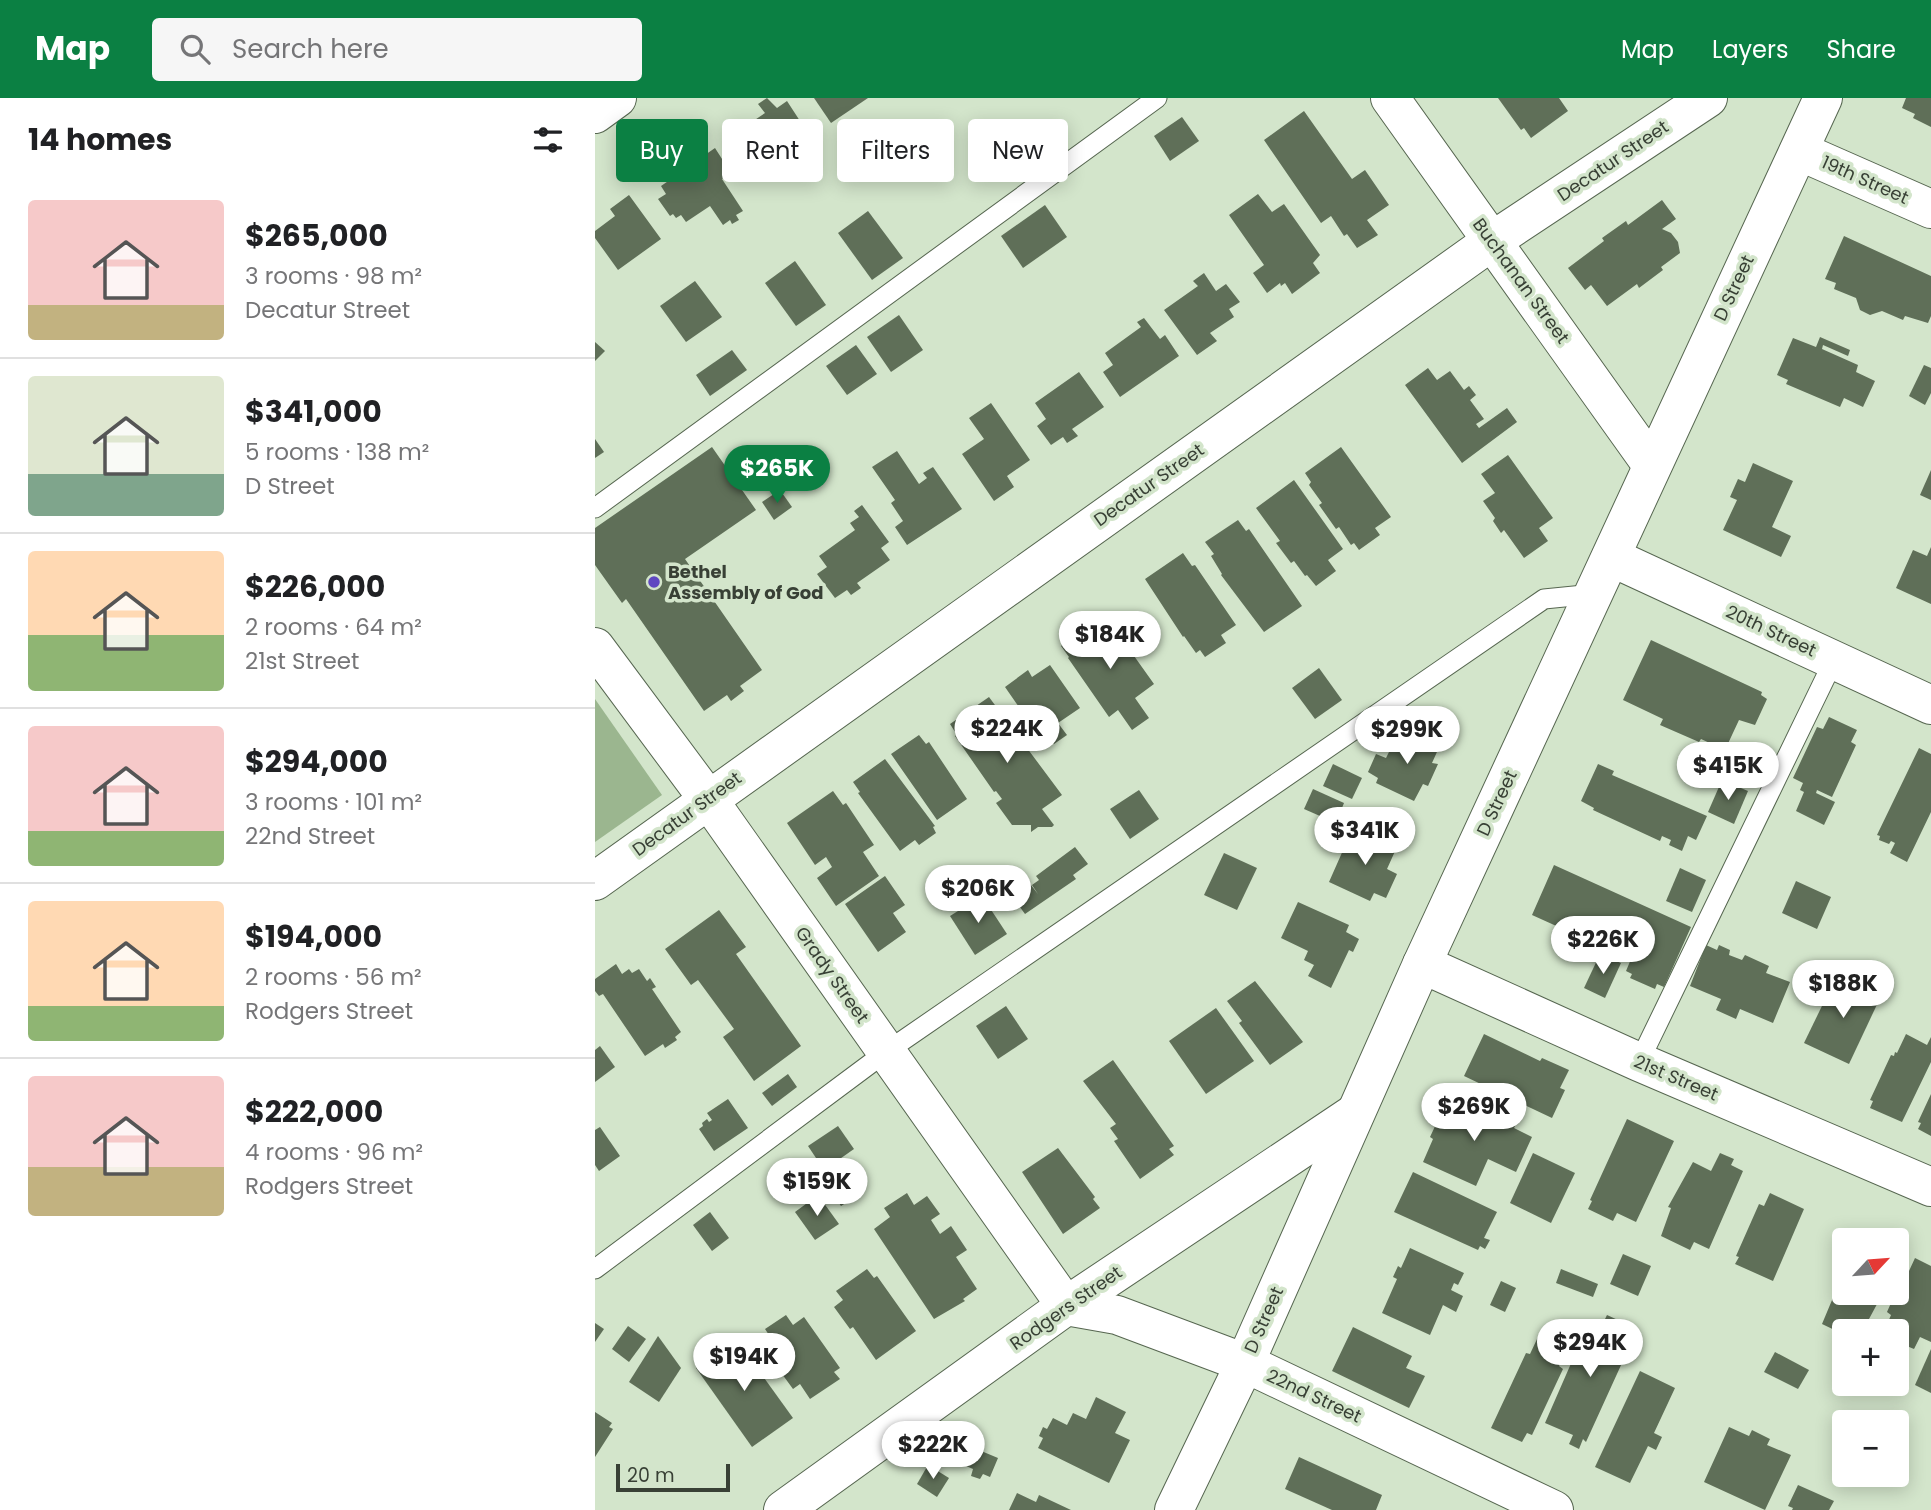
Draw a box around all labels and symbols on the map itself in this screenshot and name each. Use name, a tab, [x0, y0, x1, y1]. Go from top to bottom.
street label: Decatur Street	[1552, 114, 1673, 207]
street label: 19th Street	[1818, 149, 1913, 210]
street label: Buchanan Street	[1467, 213, 1576, 349]
street label: D Street	[1707, 251, 1760, 325]
street label: Decatur Street	[1089, 437, 1209, 532]
pin: $265K	[728, 446, 826, 505]
place label: Bethel Assembly of God	[668, 559, 823, 605]
marker: Bethel Assembly of God	[646, 574, 662, 590]
street label: 20th Street	[1722, 599, 1821, 662]
pin: $184K	[1061, 612, 1159, 671]
pin: $224K	[958, 706, 1056, 765]
pin: $299K	[1358, 706, 1456, 766]
pin: $415K	[1679, 742, 1777, 802]
street label: Decatur Street	[627, 765, 746, 862]
street label: D Street	[1470, 766, 1523, 840]
pin: $341K	[1316, 808, 1414, 867]
pin: $206K	[929, 866, 1027, 925]
pin: $226K	[1554, 916, 1652, 976]
street label: Grady Street	[790, 921, 875, 1028]
pin: $188K	[1794, 960, 1892, 1020]
street label: 21st Street	[1630, 1049, 1722, 1107]
pin: $269K	[1425, 1084, 1523, 1143]
pin: $159K	[768, 1158, 866, 1218]
north arrow	[1832, 1228, 1909, 1306]
street label: Rodgers Street	[1005, 1260, 1127, 1356]
street label: D Street	[1238, 1283, 1289, 1357]
pin: $294K	[1541, 1320, 1639, 1379]
pin: $194K	[695, 1334, 793, 1393]
street label: 22nd Street	[1263, 1363, 1366, 1428]
pin: $222K	[884, 1422, 982, 1481]
scale bar	[616, 1461, 730, 1493]

